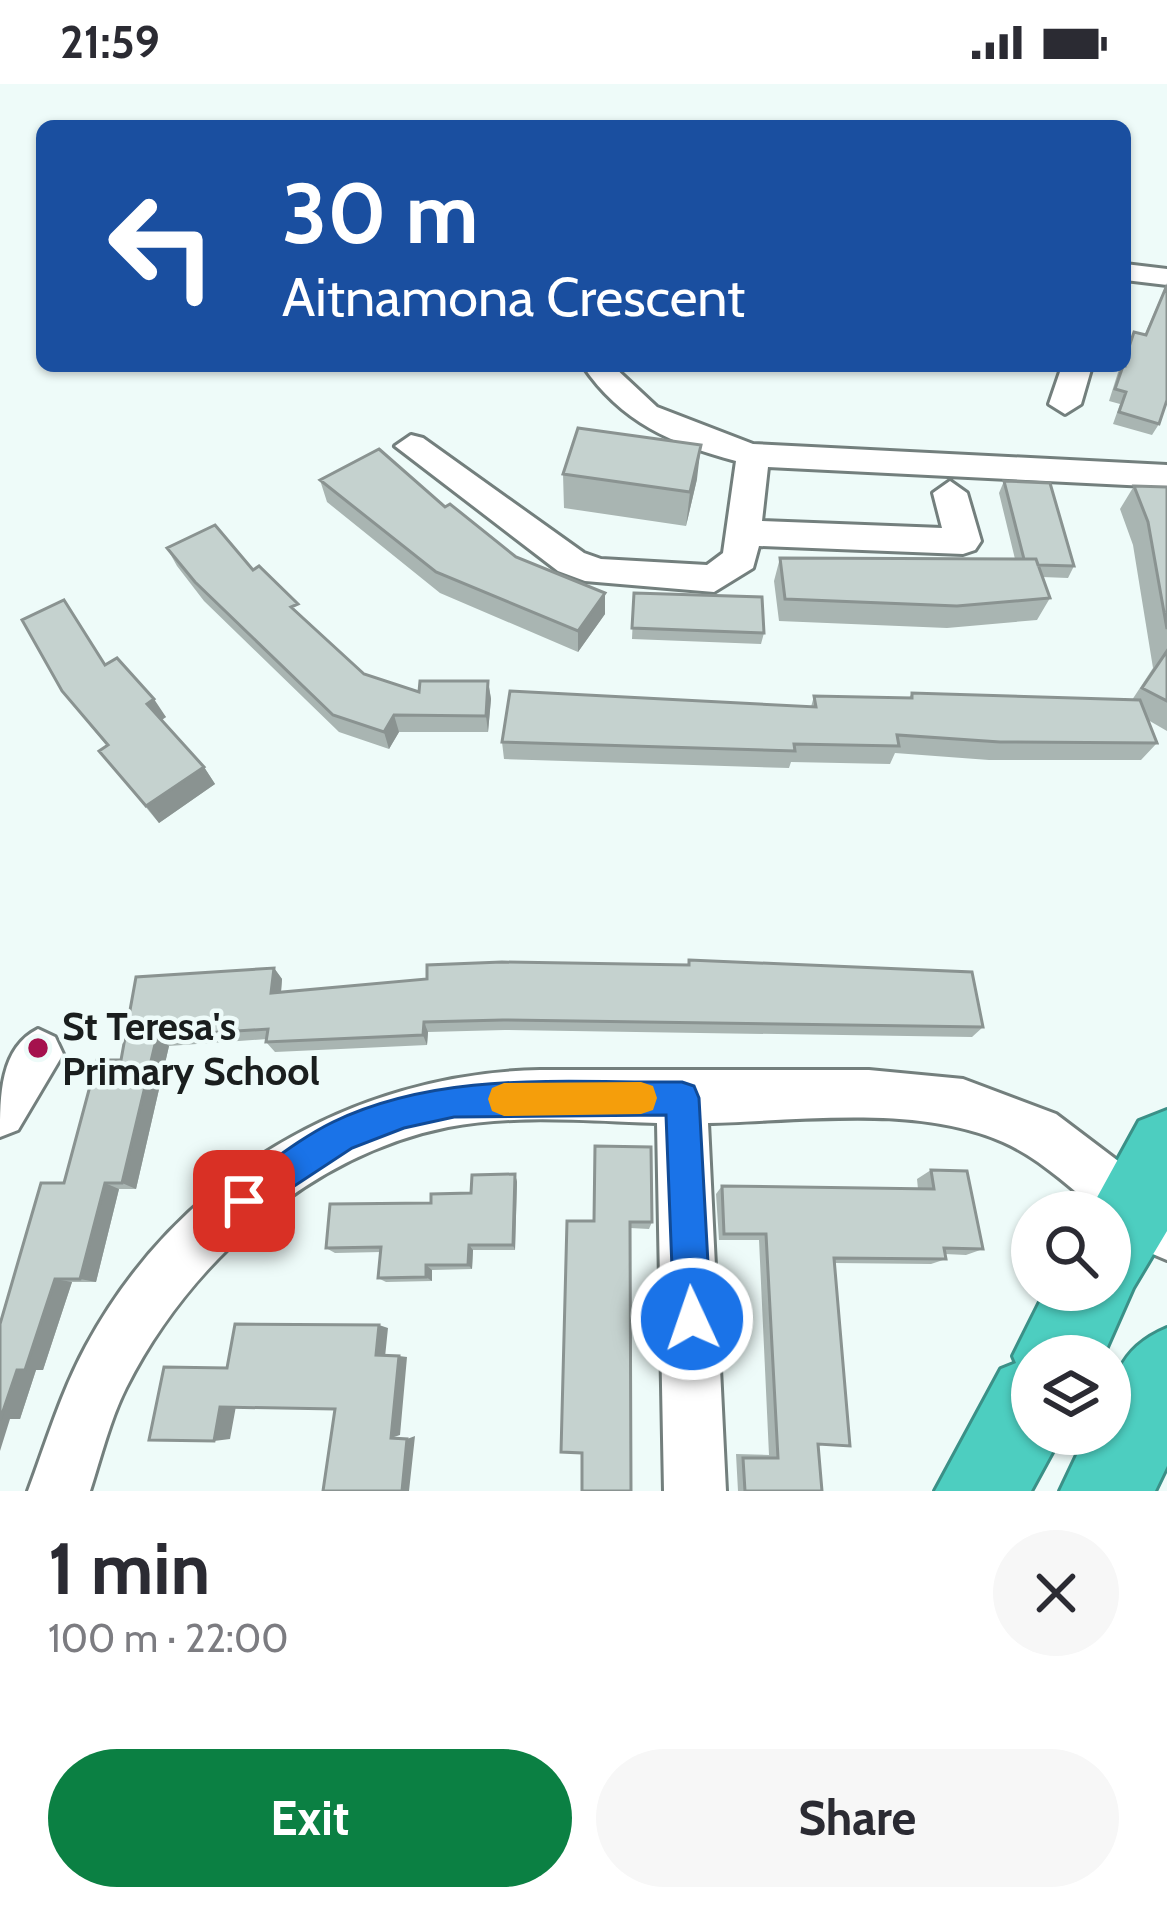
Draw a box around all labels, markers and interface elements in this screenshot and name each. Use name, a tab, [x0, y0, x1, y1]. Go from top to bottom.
text: 21:59	[60, 15, 160, 69]
text: 30 m	[282, 162, 478, 264]
icon: left	[84, 168, 240, 324]
text: Aitnamona Crescent	[282, 264, 745, 330]
place label: St Teresa's Primary School	[62, 1002, 320, 1095]
marker: St Teresa's Primary School	[25, 1035, 51, 1061]
pin	[193, 1150, 295, 1252]
icon: arrive	[211, 1168, 277, 1234]
map controls	[1011, 1191, 1131, 1455]
button: search	[1011, 1191, 1131, 1311]
position arrow	[629, 1256, 755, 1382]
button: layers	[1011, 1335, 1131, 1455]
text: 1 min	[48, 1525, 210, 1612]
button: close	[993, 1530, 1119, 1656]
text: 100 m · 22:00	[48, 1614, 288, 1662]
button: Exit	[48, 1749, 572, 1887]
button: Share	[596, 1749, 1119, 1887]

